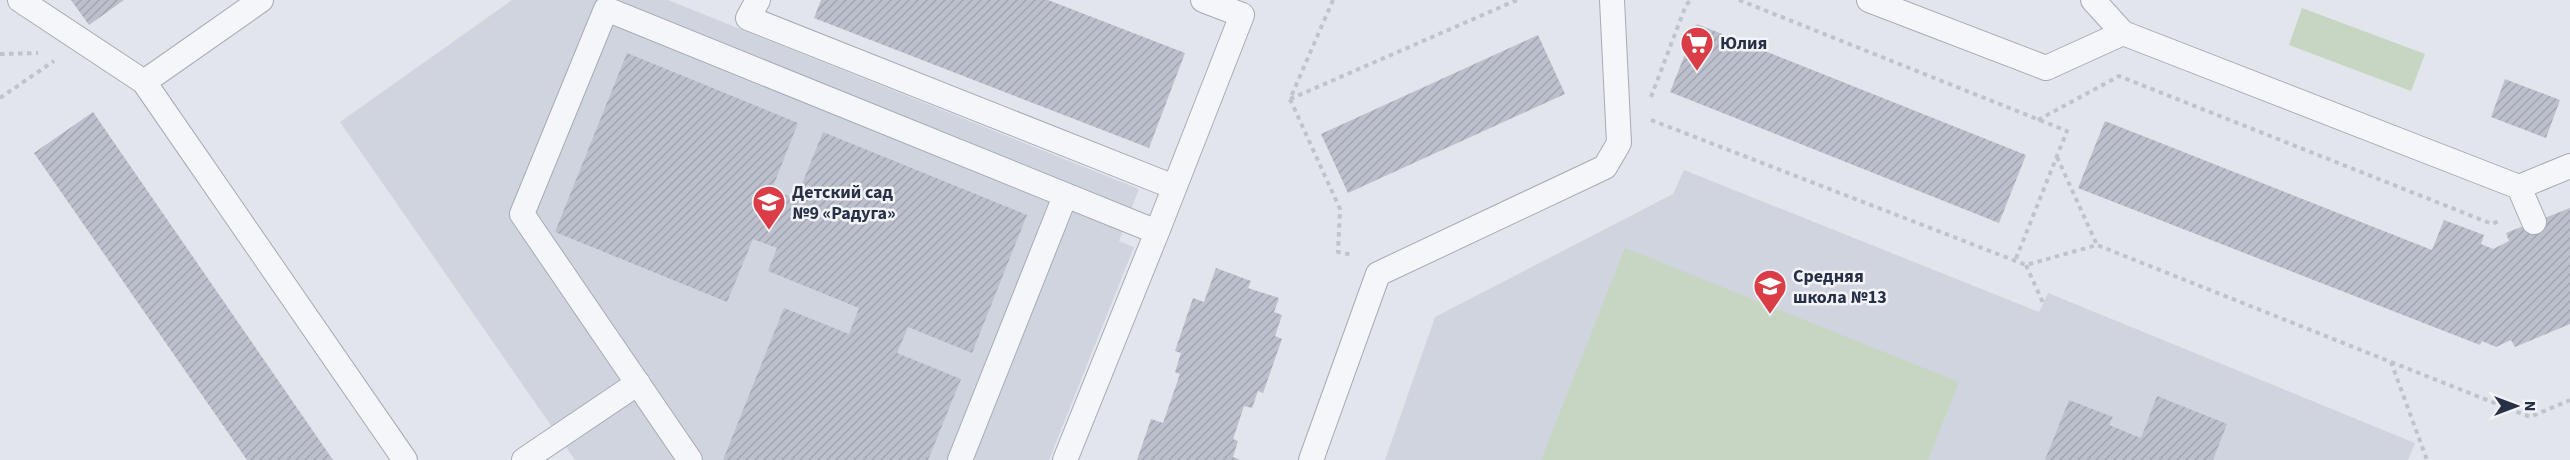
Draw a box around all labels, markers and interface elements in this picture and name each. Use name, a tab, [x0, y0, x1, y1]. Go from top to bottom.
supermarket icon: Юлия	[1679, 25, 1715, 72]
place label: Юлия	[1720, 31, 1767, 56]
place label: Детский сад №9 «Радуга»	[792, 180, 896, 226]
school or university icon: Детский сад №9 «Радуга»	[751, 184, 787, 231]
place label: Средняя школа №13	[1793, 264, 1887, 310]
school or university icon: Средняя школа №13	[1752, 268, 1788, 315]
north arrow	[2486, 376, 2546, 436]
text: N	[2519, 401, 2541, 411]

